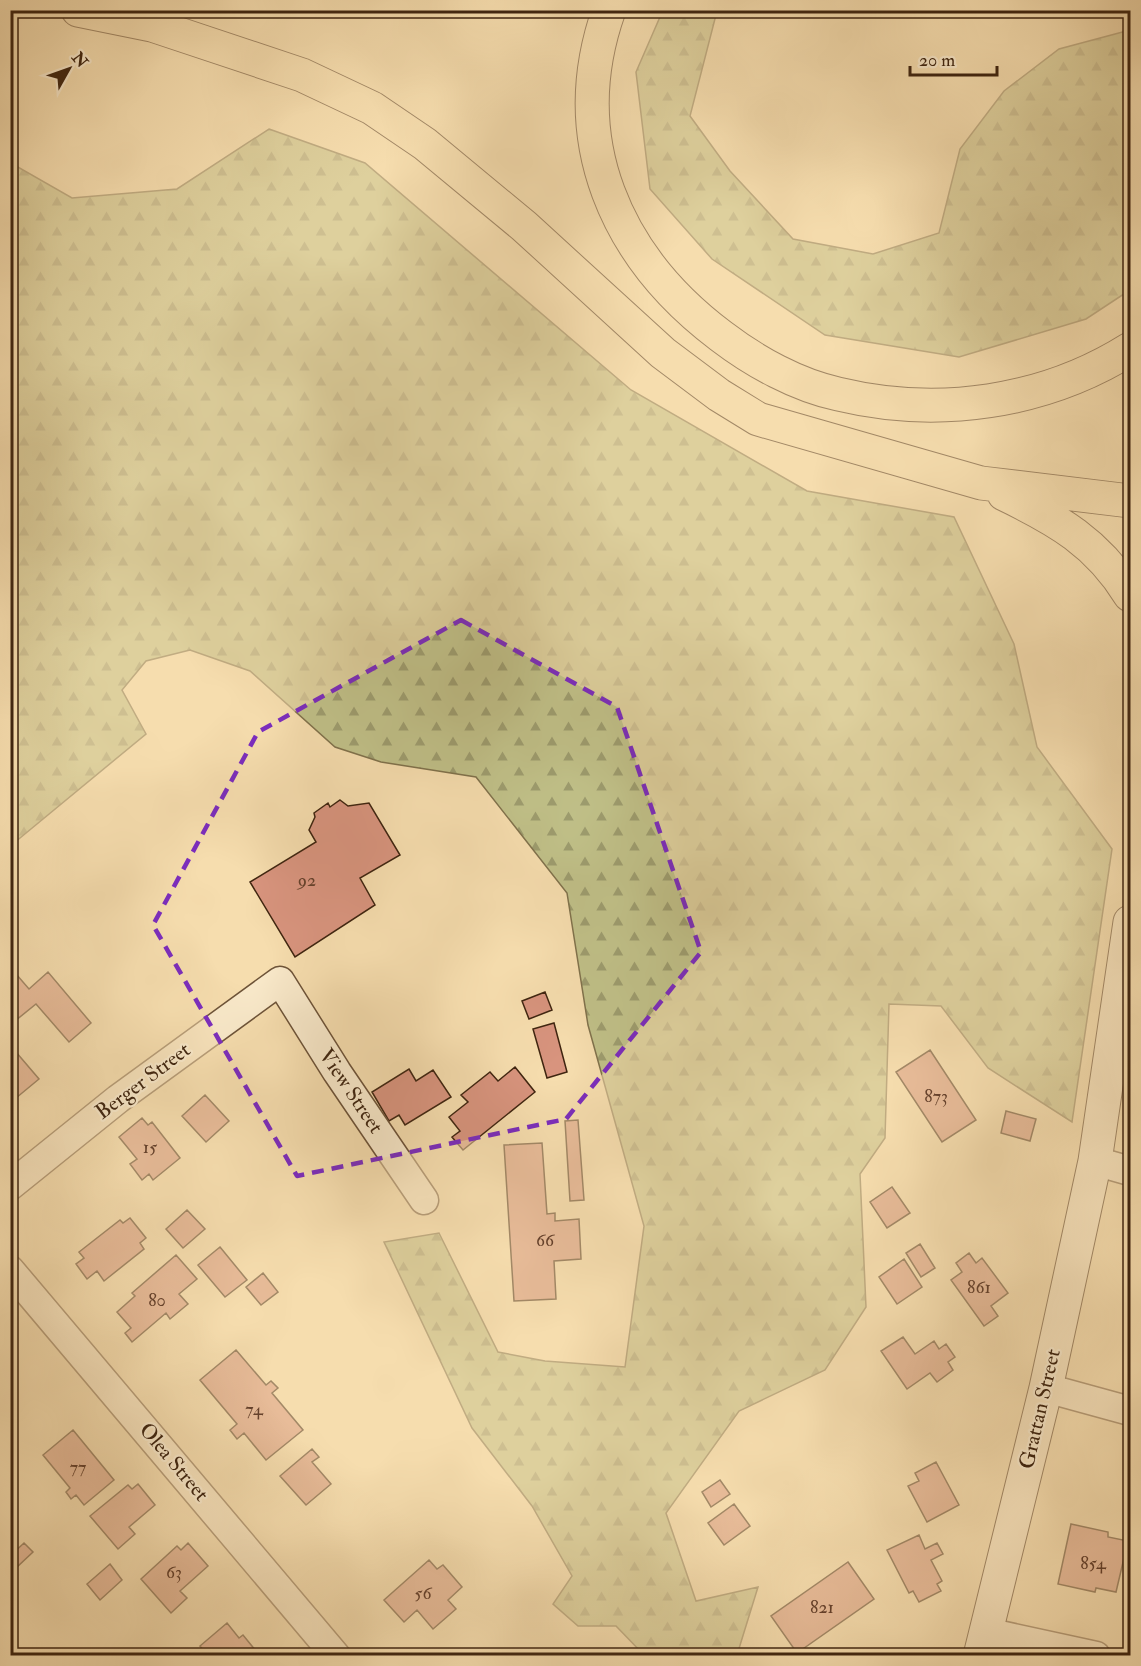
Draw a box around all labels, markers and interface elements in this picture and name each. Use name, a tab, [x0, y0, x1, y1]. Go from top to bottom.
north arrow	[39, 39, 99, 99]
scale bar	[910, 39, 997, 77]
text: N	[67, 47, 92, 72]
text: 20 m	[919, 49, 955, 72]
house number: 92	[296, 869, 316, 892]
street label: Berger Street	[90, 1036, 196, 1126]
street label: View Street	[313, 1043, 389, 1139]
house number: 873	[924, 1085, 948, 1108]
house number: 15	[143, 1136, 157, 1159]
house number: 66	[536, 1229, 555, 1252]
house number: 861	[967, 1276, 991, 1299]
house number: 80	[148, 1289, 166, 1312]
street label: Grattan Street	[1013, 1346, 1067, 1472]
house number: 74	[245, 1398, 264, 1421]
street label: Olea Street	[133, 1417, 215, 1507]
house number: 77	[70, 1456, 86, 1479]
house number: 854	[1080, 1552, 1107, 1575]
house number: 63	[166, 1561, 182, 1584]
house number: 56	[415, 1582, 432, 1605]
house number: 821	[810, 1596, 834, 1619]

